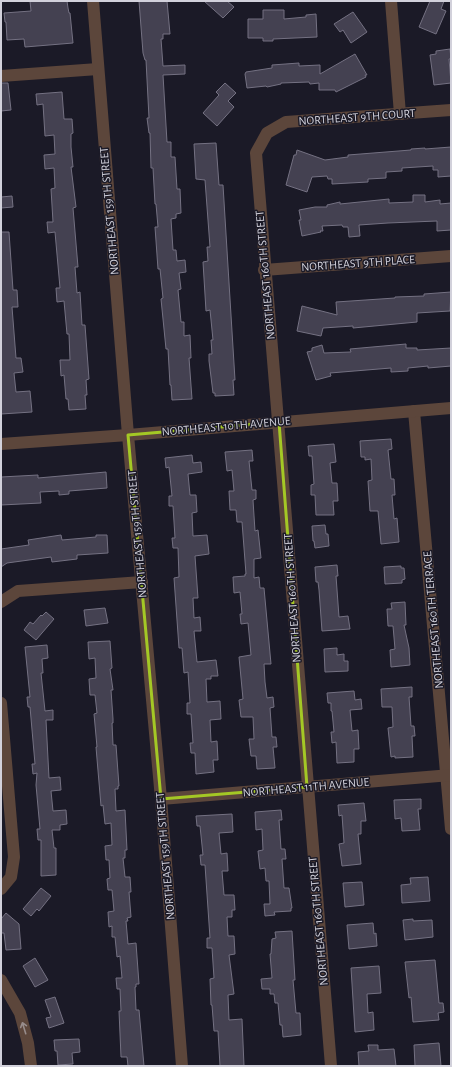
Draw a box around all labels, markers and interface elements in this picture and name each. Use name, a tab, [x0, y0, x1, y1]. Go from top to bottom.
street label: NORTHEAST 9TH COURT	[298, 107, 416, 127]
street label: NORTHEAST 159TH STREET	[97, 146, 121, 275]
street label: NORTHEAST 160TH STREET	[253, 210, 277, 340]
street label: NORTHEAST 9TH PLACE	[301, 253, 415, 273]
street label: NORTHEAST 10TH AVENUE	[161, 414, 291, 438]
street label: NORTHEAST 159TH STREET	[125, 469, 149, 598]
street label: NORTHEAST 160TH STREET	[281, 533, 303, 663]
street label: NORTHEAST 160TH TERRACE	[421, 551, 445, 689]
street label: NORTHEAST 11TH AVENUE	[242, 775, 370, 799]
street label: NORTHEAST 159TH STREET	[153, 791, 177, 920]
street label: NORTHEAST 160TH STREET	[306, 856, 330, 986]
one-way arrow	[20, 1022, 27, 1035]

